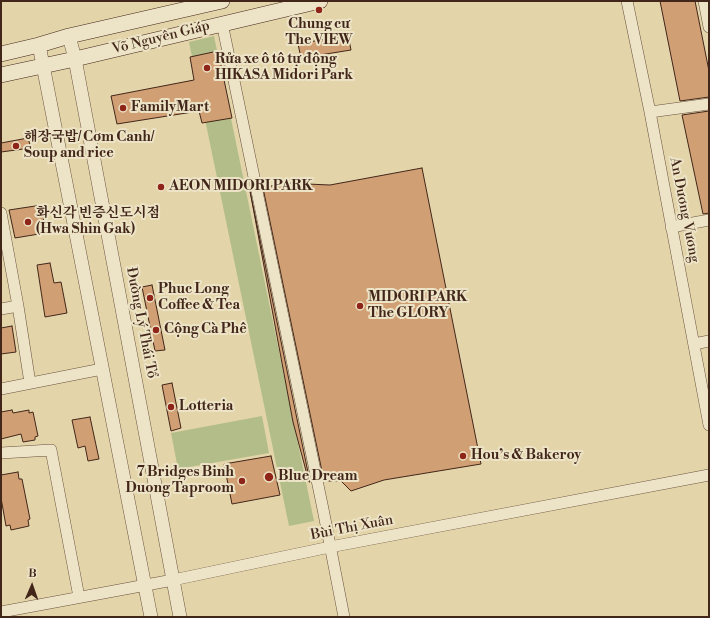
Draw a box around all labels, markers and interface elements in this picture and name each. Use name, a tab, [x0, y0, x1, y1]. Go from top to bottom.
marker: Chung cư The VIEW	[314, 5, 324, 15]
place label: Chung cư The VIEW	[285, 17, 353, 50]
street label: Võ Nguyên Giáp	[110, 18, 212, 58]
place label: Rửa xe ô tô tự động HIKASA Midori Park	[215, 52, 353, 84]
marker: Rửa xe ô tô tự động HIKASA Midori Park	[202, 63, 212, 73]
place label: FamilyMart	[131, 100, 209, 116]
marker: FamilyMart	[118, 103, 128, 113]
place label: 해장국밥/ Cơm Canh/ Soup and rice	[24, 130, 154, 162]
marker: 해장국밥/ Cơm Canh/ Soup and rice	[11, 141, 21, 151]
street label: An Dương Vương	[666, 156, 702, 264]
place label: AEON MIDORI PARK	[169, 179, 313, 195]
marker: AEON MIDORI PARK	[156, 182, 166, 192]
place label: 화신각 빈증신도시점 (Hwa Shin Gak)	[36, 206, 160, 238]
marker: 화신각 빈증신도시점 (Hwa Shin Gak)	[23, 217, 33, 227]
street label: Đường Lý Thái Tổ	[122, 266, 160, 380]
place label: Phuc Long Coffee & Tea	[158, 282, 240, 314]
place label: MIDORI PARK The GLORY	[368, 290, 467, 322]
marker: Phuc Long Coffee & Tea	[145, 293, 155, 303]
marker: MIDORI PARK The GLORY	[355, 301, 365, 311]
place label: Cộng Cà Phê	[164, 322, 247, 338]
marker: Cộng Cà Phê	[151, 325, 161, 335]
place label: Lotteria	[179, 399, 233, 415]
marker: Lotteria	[166, 402, 176, 412]
place label: Hou’s & Bakeroy	[471, 448, 581, 464]
marker: Hou’s & Bakeroy	[458, 451, 468, 461]
place label: 7 Bridges Binh Duong Taproom	[125, 465, 234, 498]
place label: Blue Dream	[278, 469, 357, 485]
marker: Blue Dream	[263, 471, 275, 483]
marker: 7 Bridges Binh Duong Taproom	[237, 476, 247, 486]
street label: Bùi Thị Xuân	[309, 512, 395, 544]
north arrow	[12, 566, 52, 606]
text: B	[28, 567, 37, 581]

